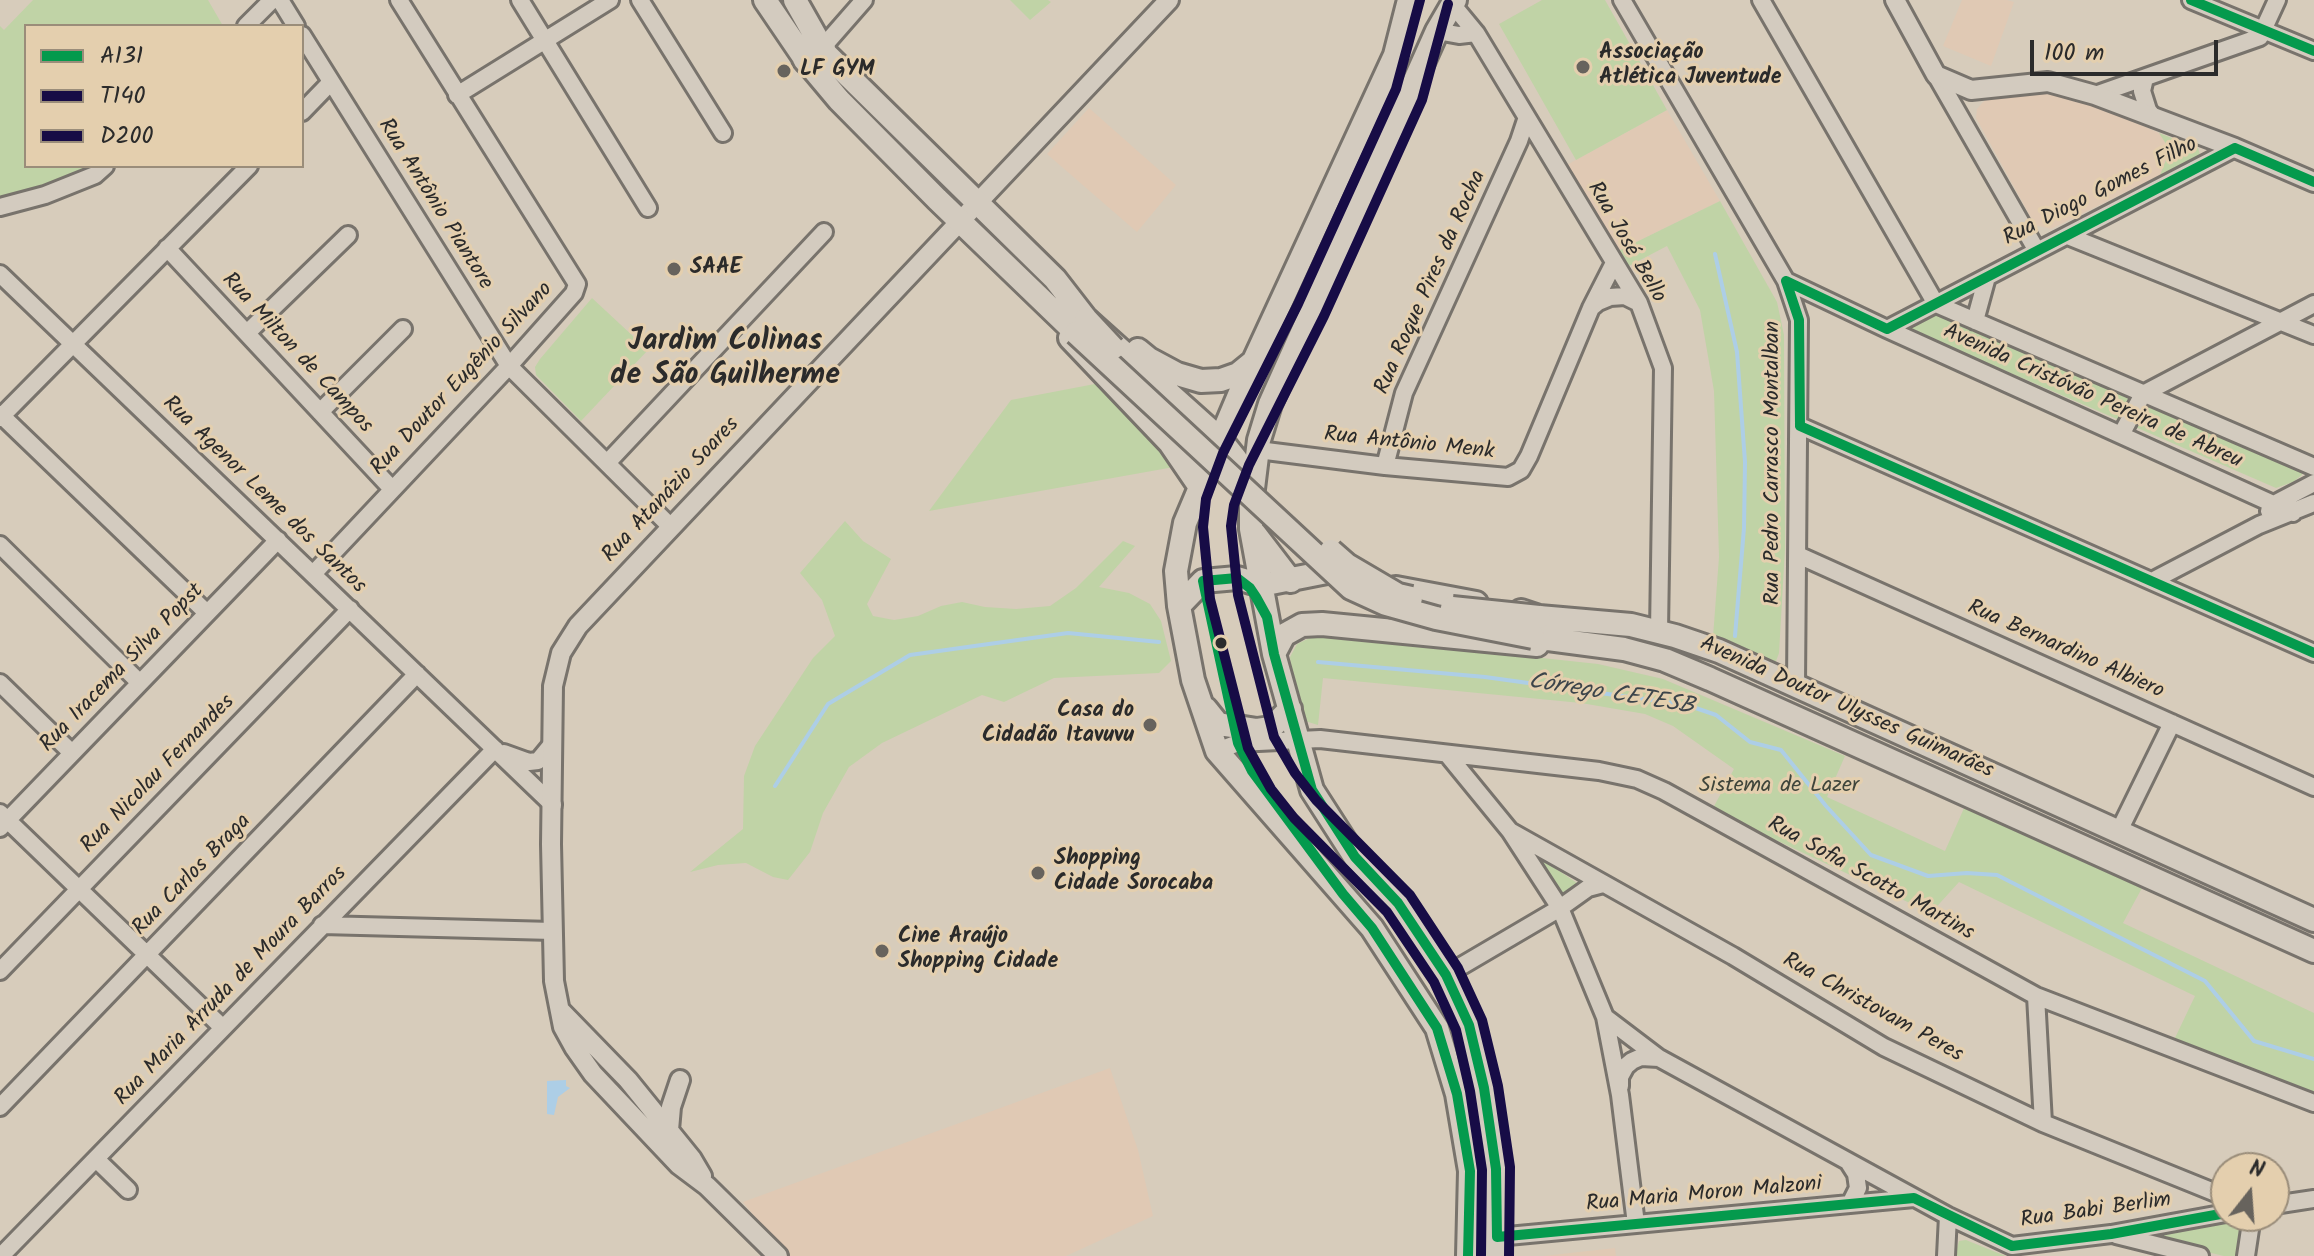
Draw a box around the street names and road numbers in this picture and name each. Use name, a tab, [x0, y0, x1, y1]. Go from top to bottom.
street label: Rua Antônio Piantore	[371, 115, 497, 295]
street label: Rua Diogo Gomes Filho	[2000, 133, 2202, 253]
street label: Rua Roque Pires da Rocha	[1371, 167, 1493, 399]
street label: Rua José Bello	[1580, 178, 1670, 308]
street label: Rua Milton de Campos	[215, 268, 377, 440]
street label: Rua Doutor Eugênio Silvano	[366, 278, 560, 482]
street label: Avenida Cristóvão Pereira de Abreu	[1938, 320, 2246, 476]
street label: Rua Pedro Carrasco Montalban	[1761, 321, 1787, 605]
street label: Rua Agenor Leme dos Santos	[156, 392, 370, 600]
street label: Rua Atanázio Soares	[598, 413, 746, 569]
street label: Rua Antônio Menk	[1322, 423, 1496, 467]
street label: Rua Iracema Silva Popst	[36, 579, 210, 759]
street label: Rua Bernardino Albiero	[1963, 596, 2167, 706]
street label: Avenida Doutor Ulysses Guimarães	[1695, 632, 1997, 786]
street label: Rua Nicolau Fernandes	[76, 690, 242, 860]
street label: Rua Carlos Braga	[128, 810, 258, 942]
street label: Rua Sofia Scotto Martins	[1762, 812, 1978, 948]
street label: Rua Maria Arruda de Moura Barros	[110, 862, 354, 1112]
street label: Rua Christovam Peres	[1777, 948, 1967, 1070]
street label: Rua Maria Moron Malzoni	[1585, 1173, 1823, 1219]
street label: Rua Babi Berlim	[2019, 1188, 2173, 1236]

